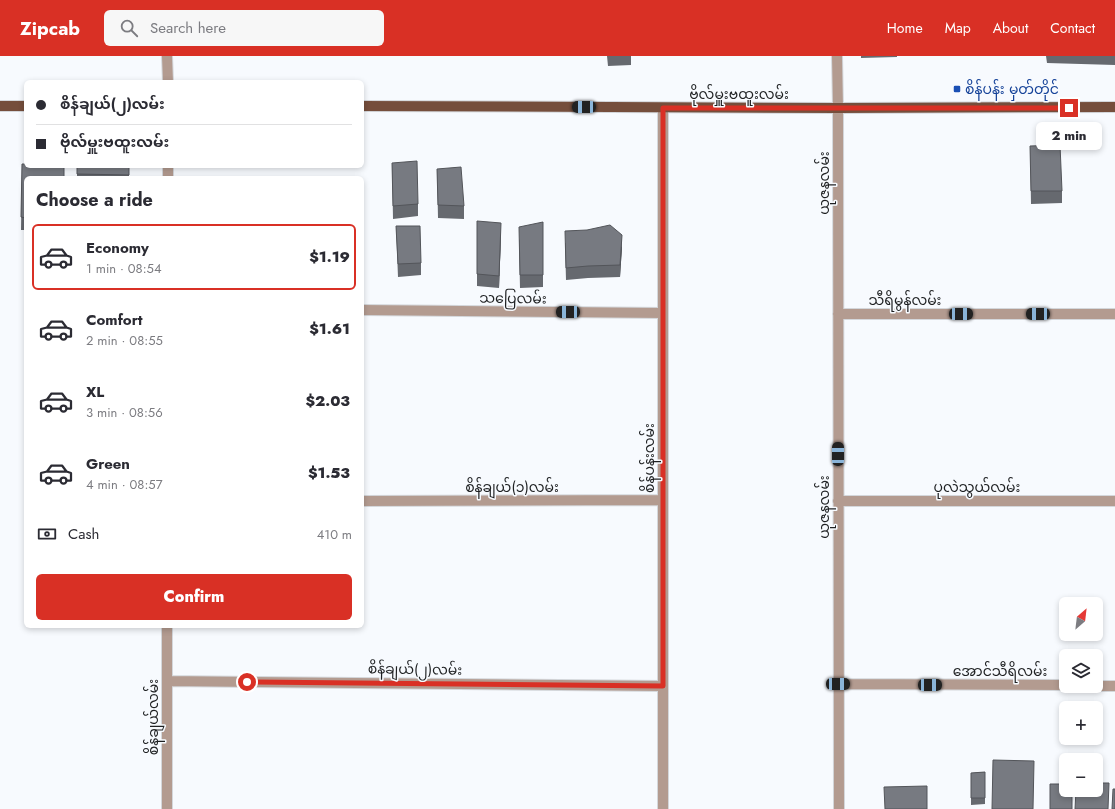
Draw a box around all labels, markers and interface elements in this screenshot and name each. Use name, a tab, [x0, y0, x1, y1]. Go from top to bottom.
search box	[104, 10, 384, 46]
text: Zipcab	[20, 15, 80, 42]
icon: search	[118, 17, 140, 39]
text: Search here	[150, 17, 226, 39]
text: Home	[887, 18, 923, 38]
text: Map	[945, 18, 971, 38]
text: About	[993, 18, 1028, 38]
text: Contact	[1050, 18, 1095, 38]
place label: စိန်ပန်း မှတ်တိုင်	[965, 79, 1059, 101]
street label: ဗိုလ်မှူးဗထူးလမ်း	[689, 84, 789, 106]
marker: စိန်ပန်း မှတ်တိုင်	[952, 84, 962, 94]
text: စိန်ချယ်(၂)လမ်း	[60, 93, 165, 115]
route end	[1060, 99, 1078, 117]
car	[572, 101, 596, 113]
callout: 2 min	[1036, 122, 1102, 150]
text: 2 min	[1052, 126, 1086, 145]
text: ဗိုလ်မှူးဗထူးလမ်း	[60, 131, 169, 153]
street label: ယုဇနလမ်း	[814, 151, 836, 215]
text: Choose a ride	[36, 187, 153, 213]
text: Economy	[86, 237, 149, 259]
icon: car	[38, 239, 74, 275]
text: $1.19	[309, 246, 350, 268]
text: 1 min · 08:54	[86, 259, 162, 278]
street label: သပြေလမ်း	[479, 287, 547, 311]
street label: သီရိမွန်လမ်း	[869, 290, 941, 312]
car	[556, 306, 580, 318]
car	[949, 308, 973, 320]
car	[1026, 308, 1050, 320]
text: Comfort	[86, 309, 143, 331]
icon: car	[38, 311, 74, 347]
text: $1.61	[309, 318, 350, 340]
text: 2 min · 08:55	[86, 331, 163, 350]
text: XL	[86, 381, 104, 403]
icon: car	[38, 383, 74, 419]
text: $2.03	[305, 390, 350, 412]
text: 3 min · 08:56	[86, 403, 163, 422]
street label: စိန်ပန်းလမ်း	[639, 423, 661, 493]
car	[832, 442, 844, 466]
text: Green	[86, 453, 130, 475]
icon: car	[38, 455, 74, 491]
text: $1.53	[308, 462, 350, 484]
text: 4 min · 08:57	[86, 475, 162, 494]
street label: ယုဇနလမ်း	[814, 475, 836, 539]
street label: စိန်ချယ်(၁)လမ်း	[465, 477, 559, 499]
street label: ပုလဲသွယ်လမ်း	[934, 477, 1020, 499]
icon: cash	[36, 523, 58, 545]
text: Cash	[68, 523, 99, 545]
text: 410 m	[317, 525, 352, 544]
button: Confirm	[36, 574, 352, 620]
north arrow	[1059, 597, 1103, 641]
map controls	[1059, 597, 1103, 797]
button: layers	[1059, 649, 1103, 693]
street label: စိန်ချယ်(၂)လမ်း	[368, 658, 462, 682]
street label: အောင်သီရိလမ်း	[953, 661, 1047, 683]
route start	[238, 673, 256, 691]
car	[826, 678, 850, 690]
street label: စိန်ချယ်လမ်း	[143, 679, 165, 755]
car	[918, 679, 942, 691]
button: +	[1059, 701, 1103, 745]
button: −	[1059, 753, 1103, 797]

